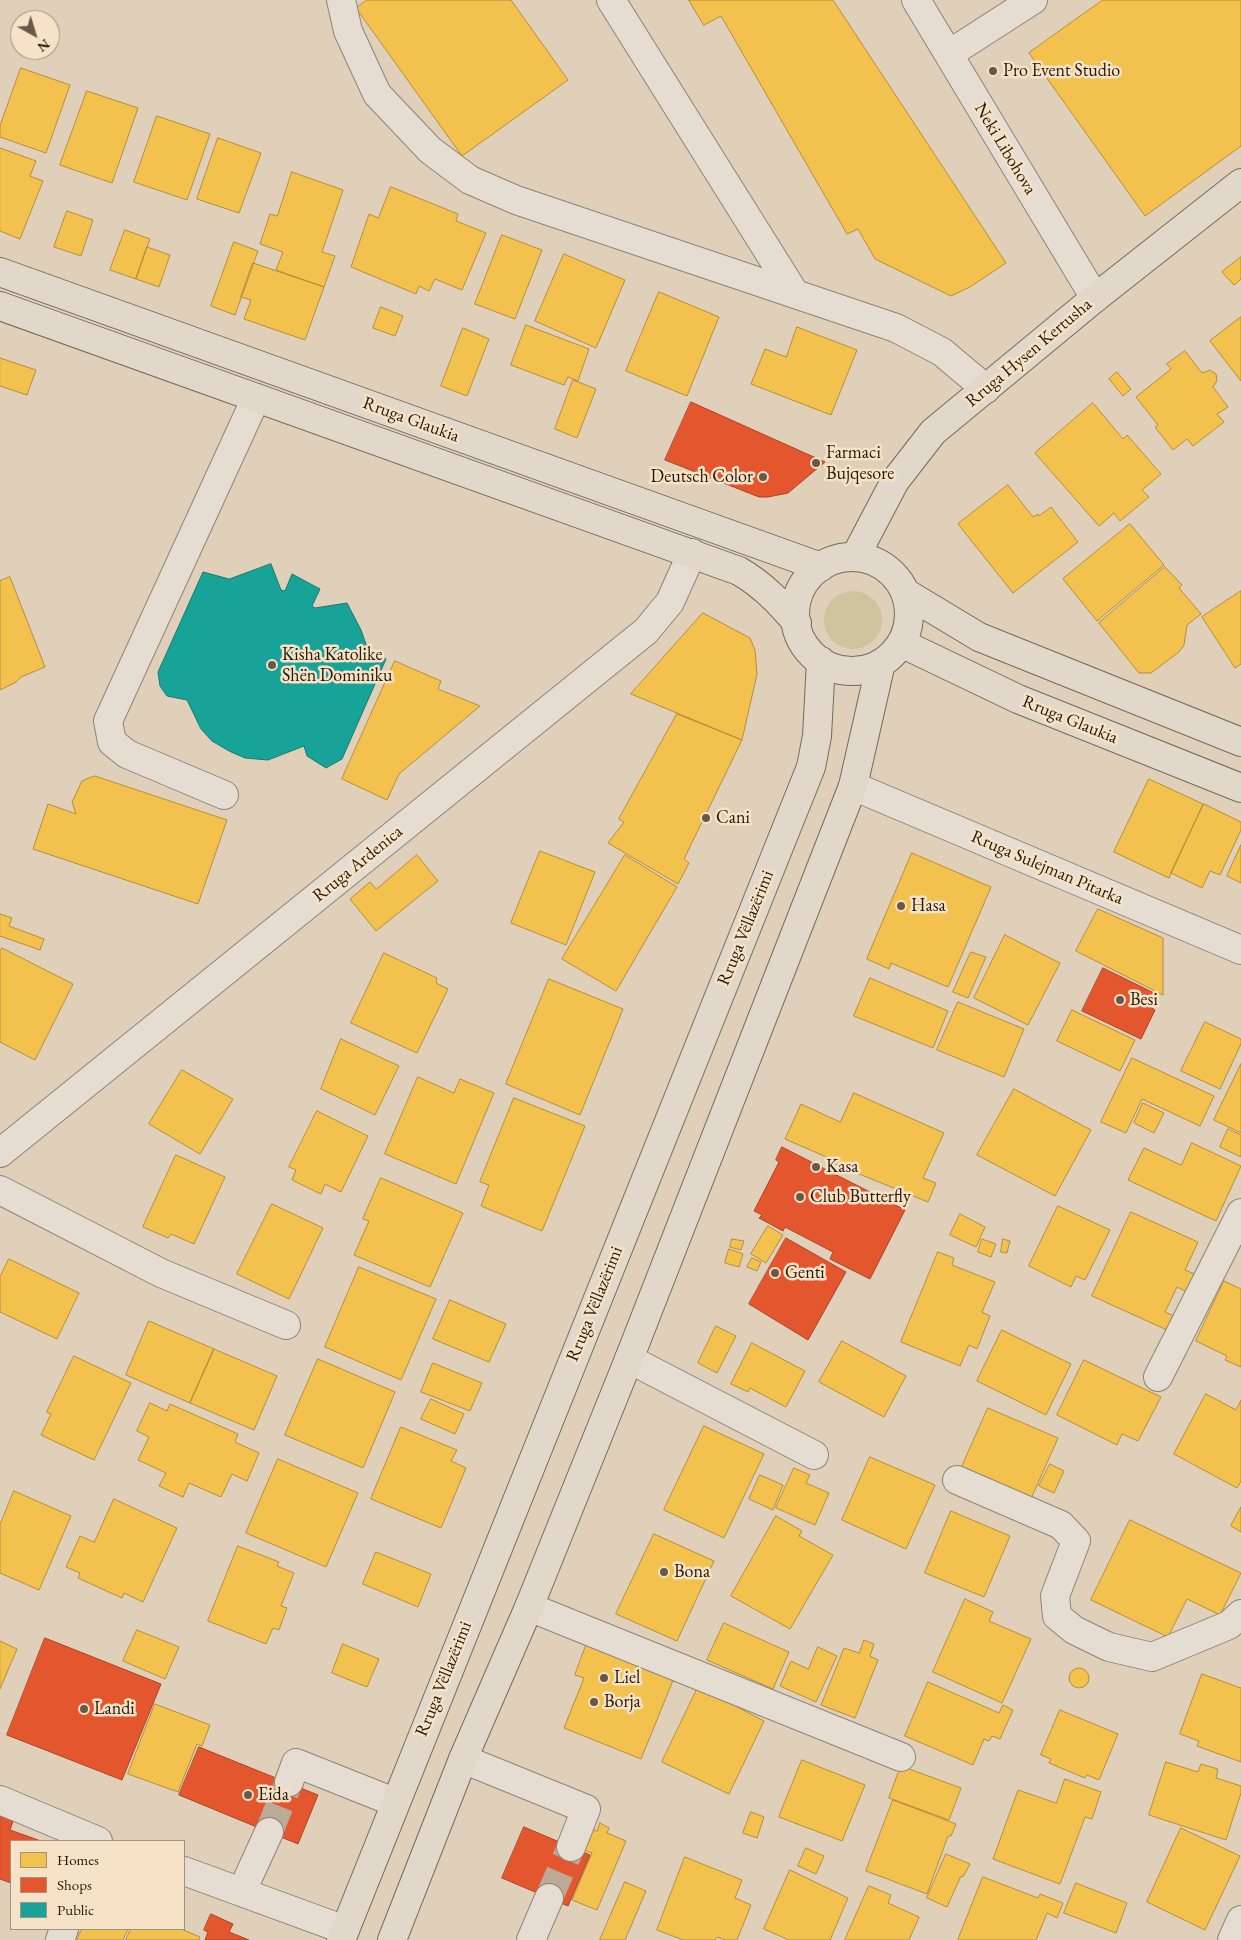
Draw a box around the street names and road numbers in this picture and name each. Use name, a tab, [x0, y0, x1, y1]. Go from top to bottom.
street label: Neki Libohova	[969, 99, 1041, 199]
street label: Rruga Hysen Kertusha	[962, 294, 1096, 412]
street label: Rruga Glaukia	[360, 393, 462, 447]
street label: Rruga Glaukia	[1019, 691, 1121, 749]
street label: Rruga Ardenica	[309, 821, 407, 907]
street label: Rruga Sulejman Pitarka	[968, 826, 1126, 910]
street label: Rruga Vëllazërimi	[713, 867, 779, 989]
street label: Rruga Vëllazërimi	[562, 1243, 628, 1365]
street label: Rruga Vëllazërimi	[411, 1618, 477, 1740]

